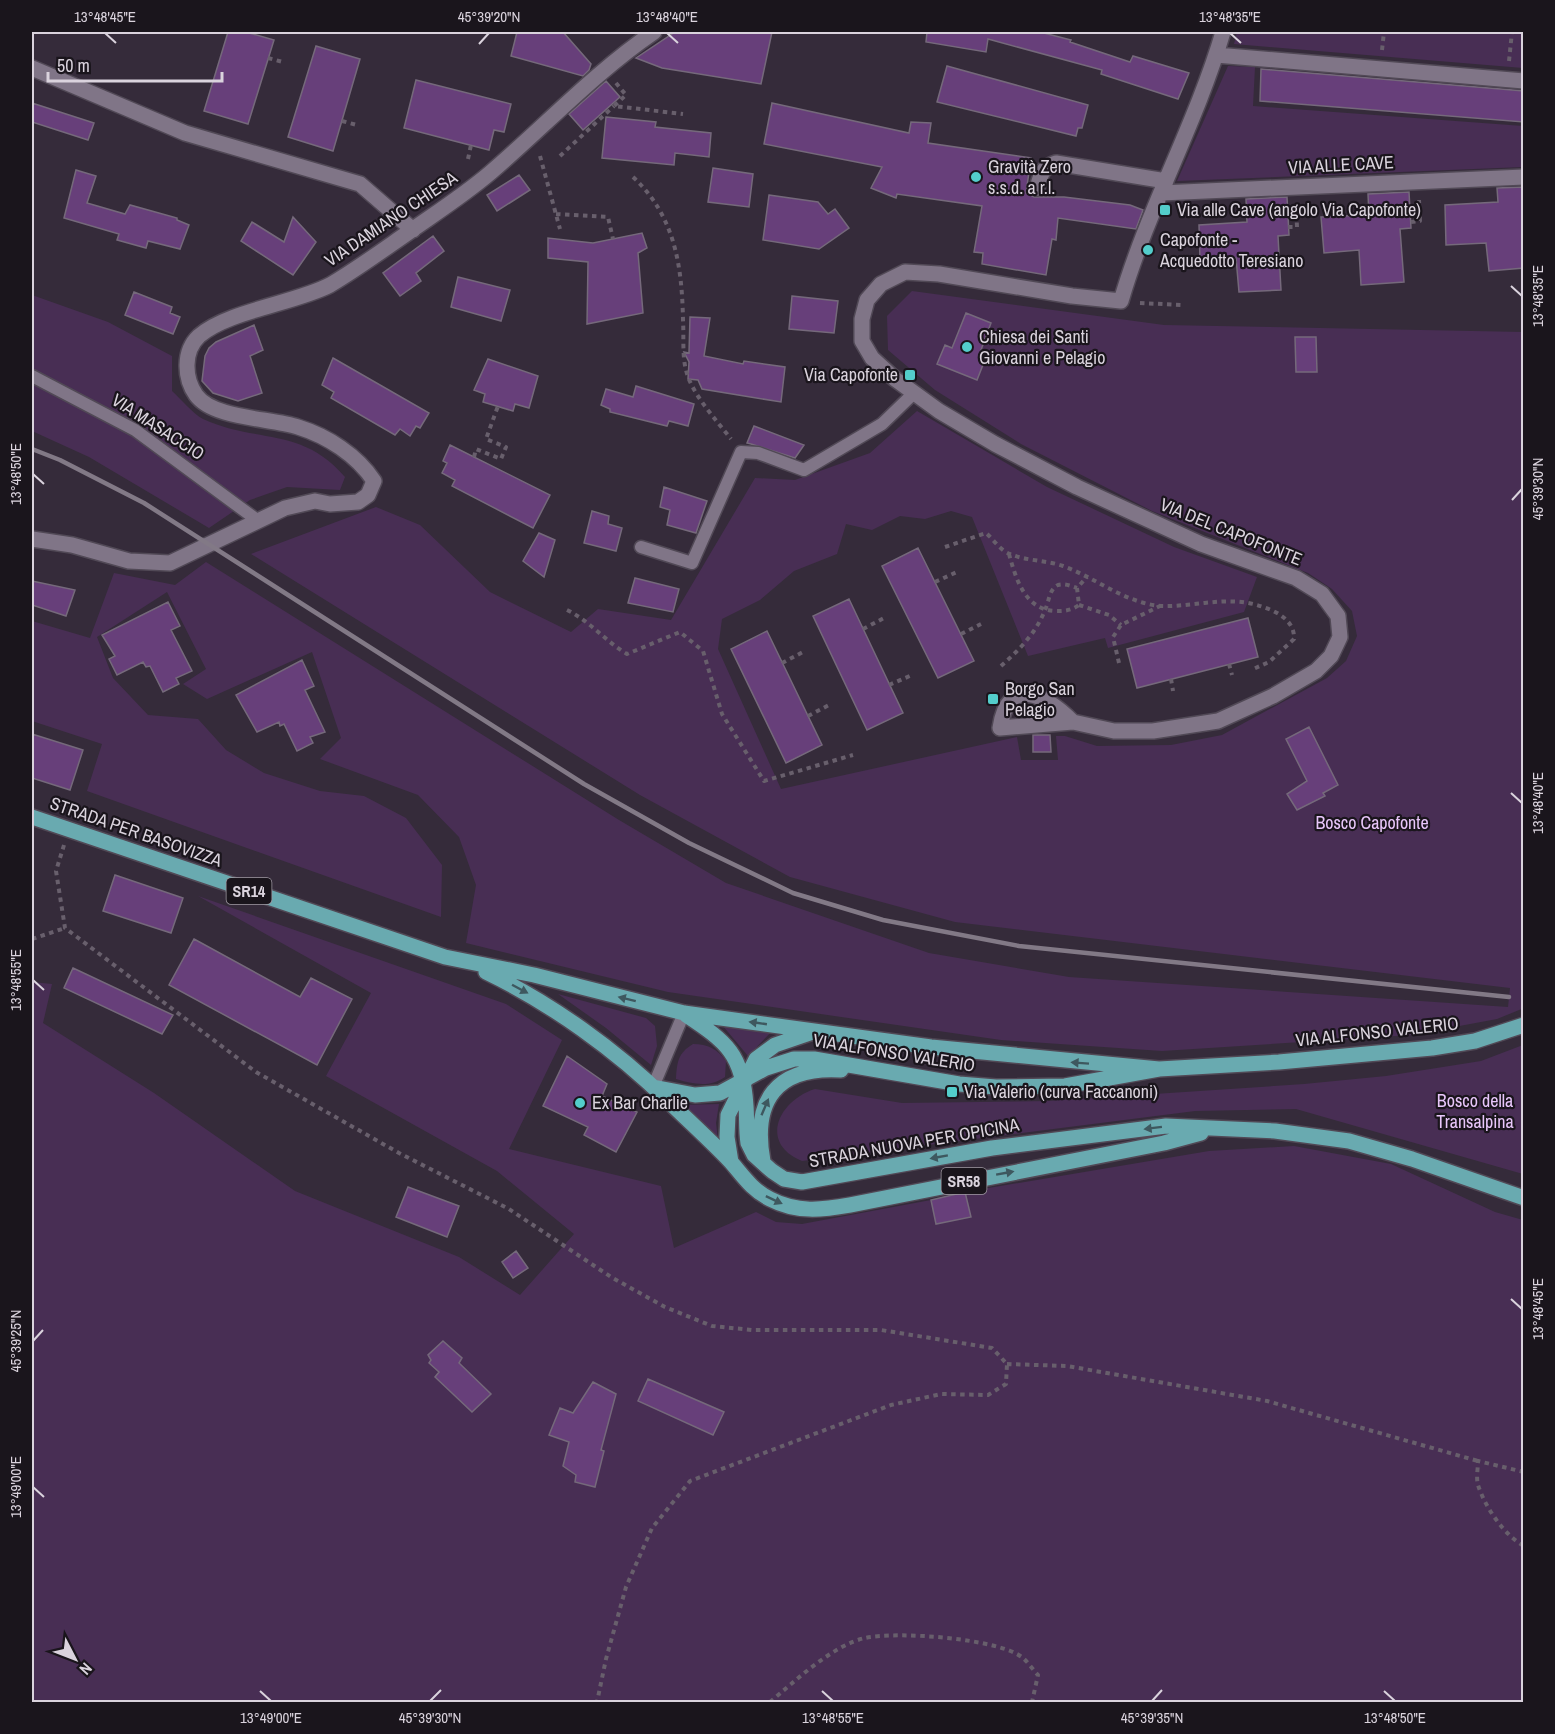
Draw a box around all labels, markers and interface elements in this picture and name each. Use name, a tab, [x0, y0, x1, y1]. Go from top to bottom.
text: 13°48'45"E	[74, 6, 136, 27]
text: 45°39'20"N	[458, 6, 520, 27]
text: 13°48'40"E	[636, 6, 698, 27]
text: 13°48'35"E	[1199, 6, 1261, 27]
scale bar	[48, 45, 222, 83]
text: 50 m	[57, 53, 90, 78]
street label: VIA ALLE CAVE	[1288, 149, 1394, 180]
place label: Gravità Zero s.s.d. a r.l.	[988, 154, 1071, 200]
street label: VIA DAMIANO CHIESA	[319, 165, 462, 272]
marker: Gravità Zero s.s.d. a r.l.	[969, 170, 983, 184]
place label: Via alle Cave (angolo Via Capofonte)	[1177, 197, 1421, 222]
marker: Via alle Cave (angolo Via Capofonte)	[1158, 203, 1172, 217]
place label: Capofonte - Acquedotto Teresiano	[1159, 227, 1303, 273]
marker: Capofonte - Acquedotto Teresiano	[1141, 243, 1155, 257]
text: 13°48'35"E	[1527, 265, 1548, 327]
place label: Chiesa dei Santi Giovanni e Pelagio	[979, 324, 1105, 370]
marker: Chiesa dei Santi Giovanni e Pelagio	[960, 340, 974, 354]
place label: Via Capofonte	[804, 362, 898, 387]
marker: Via Capofonte	[903, 368, 917, 382]
street label: VIA MASACCIO	[107, 387, 209, 466]
text: 13°48'50"E	[5, 443, 26, 505]
text: 45°39'30"N	[1527, 458, 1548, 520]
street label: VIA DEL CAPOFONTE	[1156, 492, 1306, 571]
place label: Borgo San Pelagio	[1005, 676, 1075, 722]
marker: Borgo San Pelagio	[986, 692, 1000, 706]
text: 13°48'40"E	[1527, 772, 1548, 834]
street label: STRADA PER BASOVIZZA	[47, 790, 226, 873]
park label: Bosco Capofonte	[1315, 810, 1429, 835]
road number: SR14	[226, 878, 272, 904]
text: 13°48'55"E	[5, 949, 26, 1011]
one-way arrow	[511, 984, 528, 994]
one-way arrow	[618, 993, 636, 1003]
street label: VIA ALFONSO VALERIO	[1294, 1011, 1460, 1052]
one-way arrow	[748, 1018, 767, 1028]
street label: VIA ALFONSO VALERIO	[811, 1027, 977, 1078]
one-way arrow	[1071, 1058, 1090, 1068]
place label: Via Valerio (curva Faccanoni)	[964, 1079, 1158, 1104]
marker: Via Valerio (curva Faccanoni)	[945, 1085, 959, 1099]
park label: Bosco della Transalpina	[1436, 1088, 1514, 1134]
place label: Ex Bar Charlie	[592, 1090, 688, 1115]
marker: Ex Bar Charlie	[573, 1096, 587, 1110]
one-way arrow	[760, 1098, 770, 1116]
street label: STRADA NUOVA PER OPICINA	[807, 1112, 1021, 1173]
one-way arrow	[1143, 1123, 1162, 1133]
one-way arrow	[929, 1153, 948, 1162]
road number: SR58	[942, 1168, 986, 1194]
one-way arrow	[996, 1168, 1015, 1177]
one-way arrow	[766, 1195, 784, 1205]
text: 13°48'45"E	[1527, 1278, 1548, 1340]
text: 45°39'25"N	[5, 1310, 26, 1372]
text: 13°49'00"E	[5, 1456, 26, 1518]
north arrow	[45, 1629, 105, 1689]
text: N	[75, 1658, 97, 1680]
text: 13°49'00"E	[240, 1707, 302, 1728]
text: 45°39'30"N	[399, 1707, 461, 1728]
text: 13°48'55"E	[802, 1707, 864, 1728]
text: 45°39'35"N	[1121, 1707, 1183, 1728]
text: 13°48'50"E	[1364, 1707, 1426, 1728]

